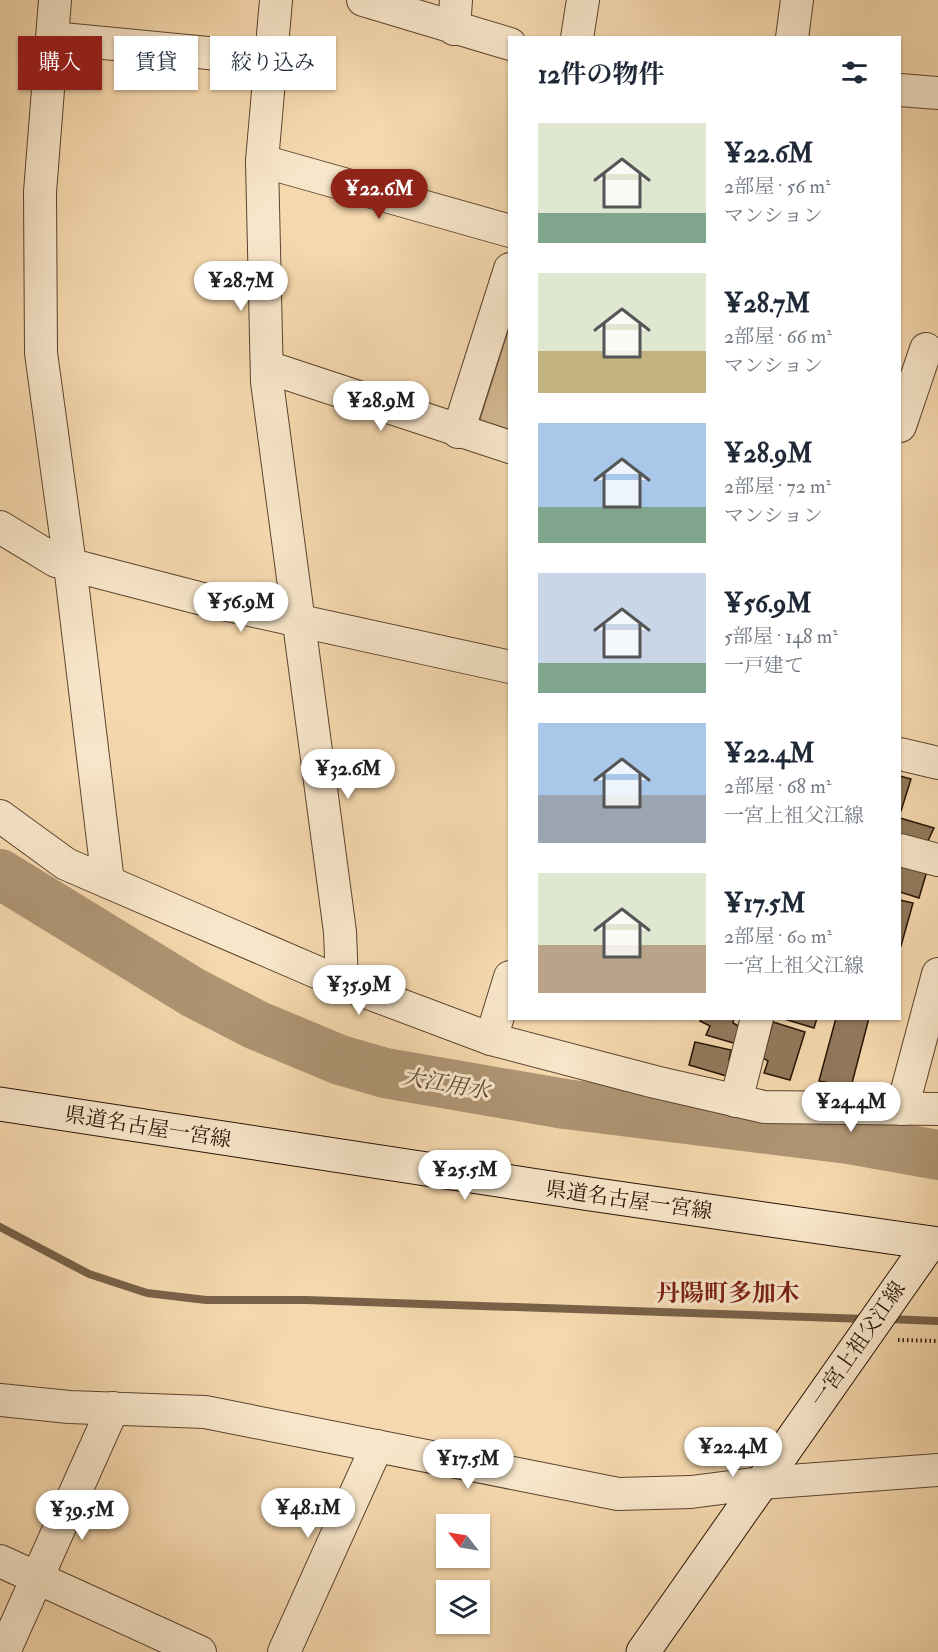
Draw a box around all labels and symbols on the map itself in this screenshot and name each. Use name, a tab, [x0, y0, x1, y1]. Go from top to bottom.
pin: ¥22.6M	[330, 169, 428, 220]
pin: ¥28.7M	[192, 261, 290, 312]
pin: ¥28.9M	[332, 381, 430, 432]
pin: ¥56.9M	[192, 582, 290, 633]
pin: ¥32.6M	[299, 749, 397, 800]
pin: ¥35.9M	[310, 965, 408, 1016]
water label: 大江用水	[400, 1063, 494, 1106]
pin: ¥24.4M	[802, 1082, 900, 1133]
street label: 県道名古屋一宮線	[63, 1101, 233, 1154]
pin: ¥25.5M	[416, 1150, 514, 1201]
street label: 県道名古屋一宮線	[544, 1175, 714, 1226]
street label: 一宮上祖父江線	[805, 1276, 912, 1412]
district label: 丹陽町多加木	[656, 1278, 800, 1309]
pin: ¥22.4M	[684, 1427, 782, 1478]
pin: ¥17.5M	[419, 1439, 517, 1490]
pin: ¥48.1M	[259, 1488, 357, 1539]
pin: ¥39.5M	[33, 1490, 131, 1541]
north arrow	[436, 1514, 490, 1568]

